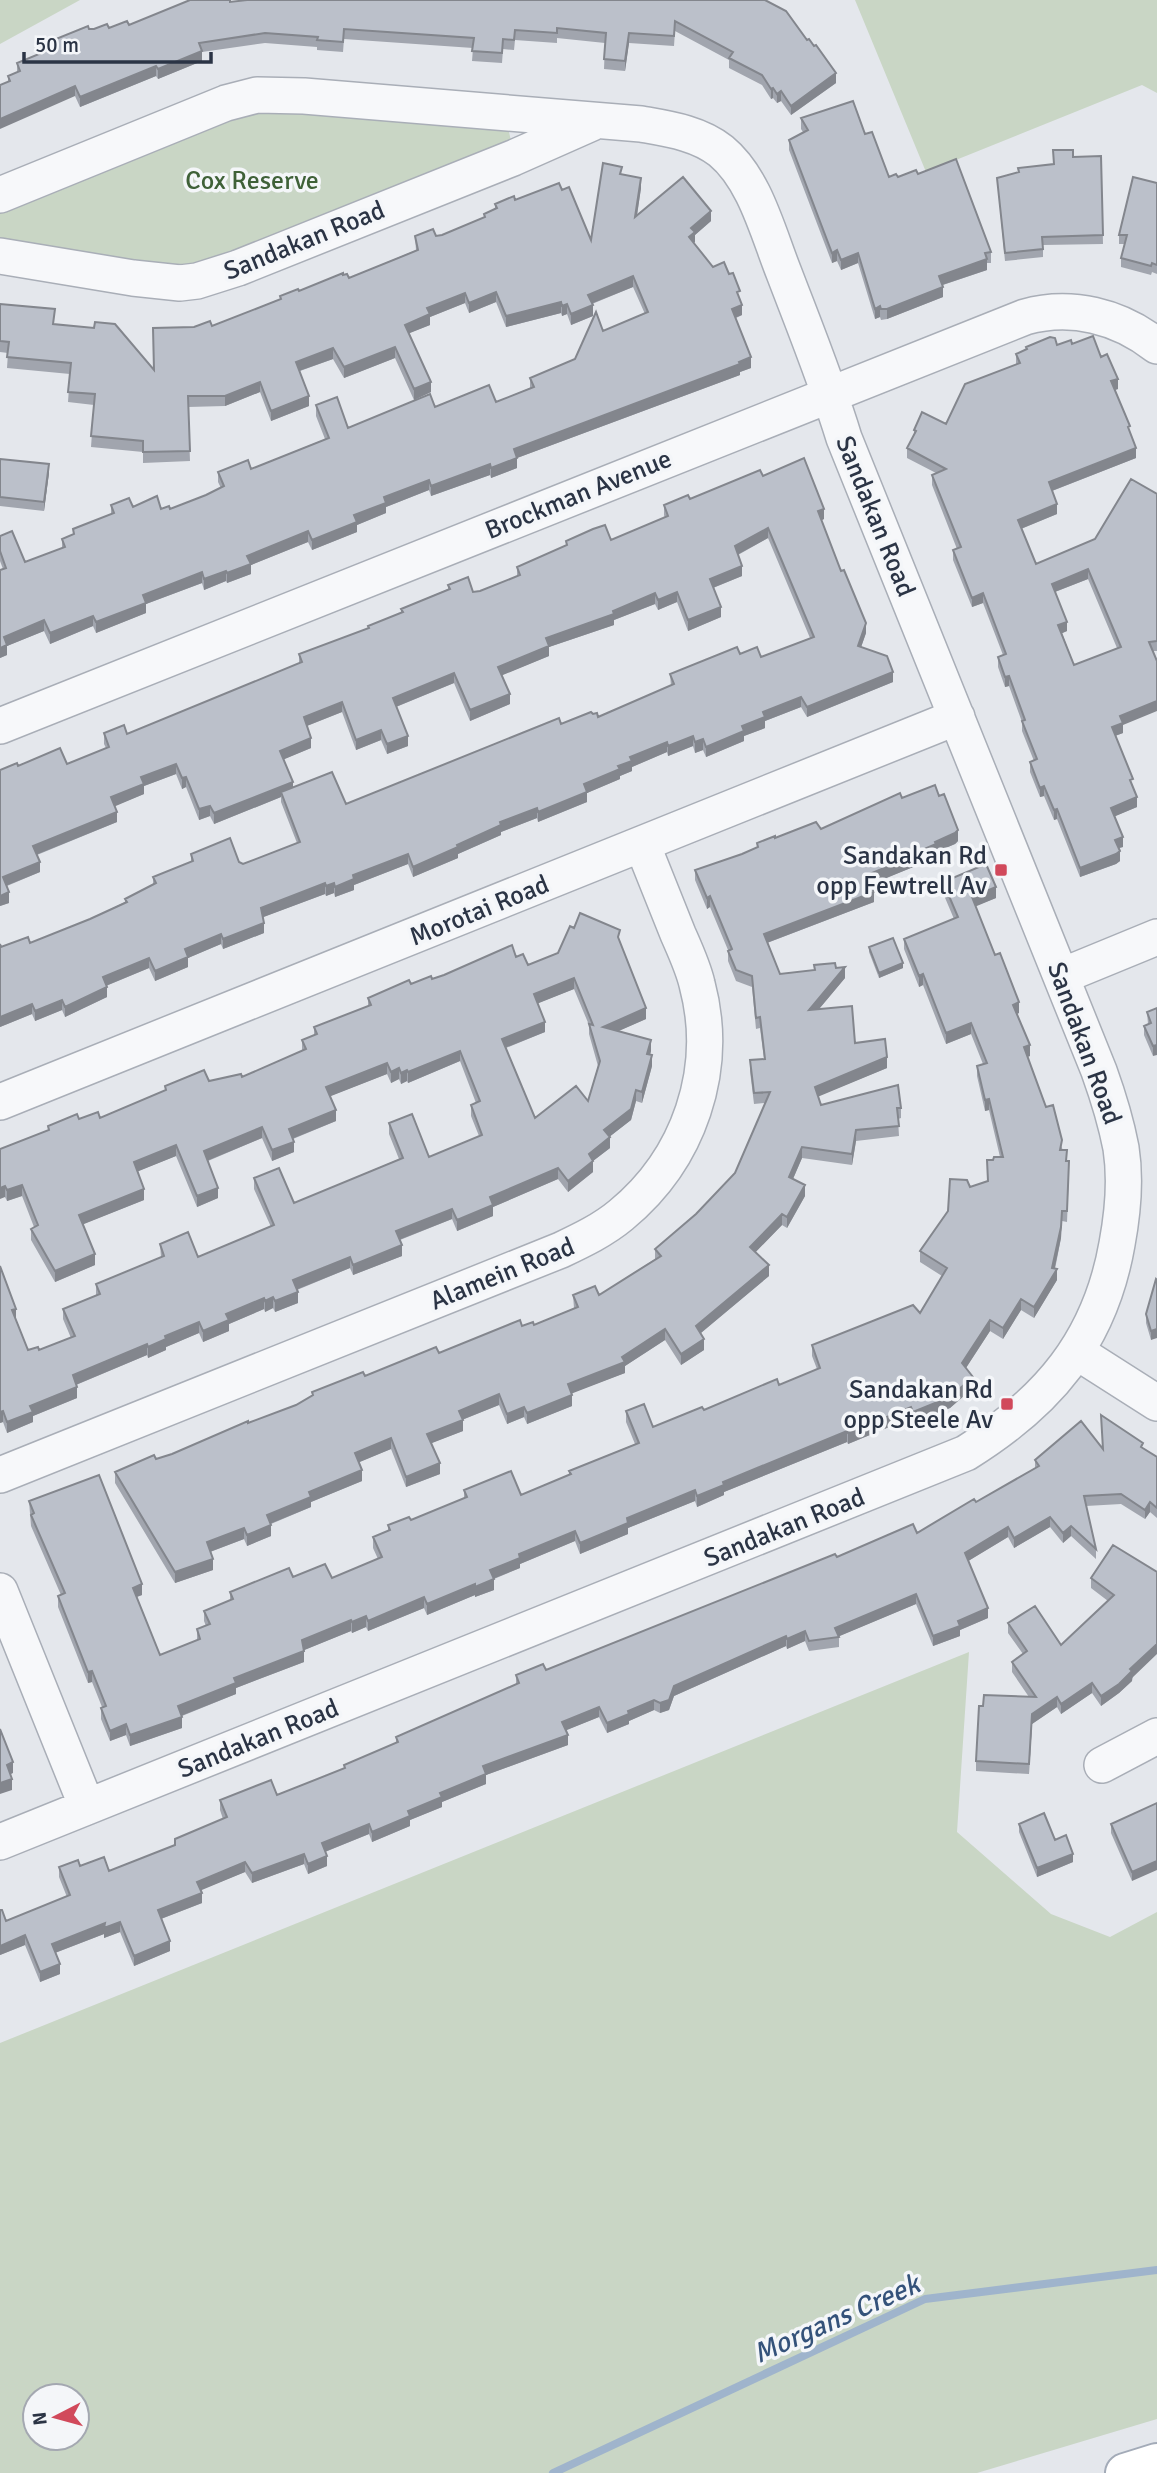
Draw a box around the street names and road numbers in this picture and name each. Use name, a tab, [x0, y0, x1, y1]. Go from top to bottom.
street label: Sandakan Road	[219, 194, 389, 288]
street label: Sandakan Road	[828, 431, 922, 601]
street label: Brockman Avenue	[480, 443, 676, 547]
street label: Morotai Road	[405, 868, 554, 953]
street label: Sandakan Road	[1040, 958, 1128, 1129]
street label: Alamein Road	[426, 1230, 579, 1317]
street label: Sandakan Road	[699, 1481, 869, 1575]
street label: Sandakan Road	[173, 1692, 343, 1786]

